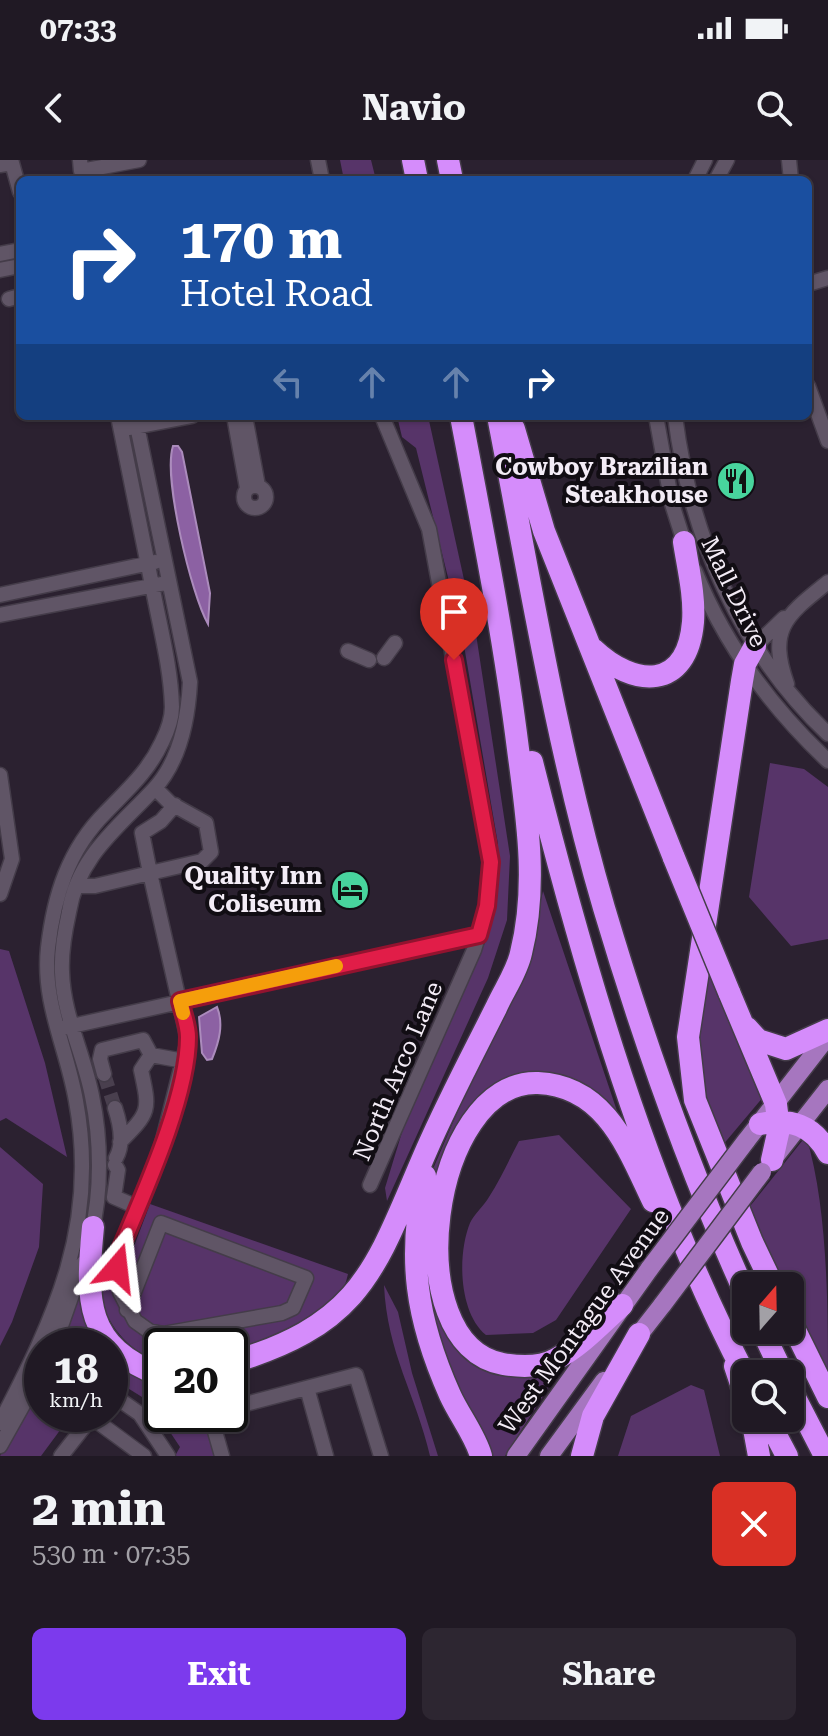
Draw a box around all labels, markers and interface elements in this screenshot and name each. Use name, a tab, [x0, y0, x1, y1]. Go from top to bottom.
text: 07:33	[40, 11, 117, 46]
icon: back	[32, 86, 76, 130]
icon: search	[752, 86, 796, 130]
text: Navio	[362, 87, 466, 129]
text: 170 m	[180, 206, 342, 272]
icon: right	[48, 208, 152, 312]
text: Hotel Road	[180, 273, 373, 315]
icon: left	[266, 360, 310, 404]
icon: ahead	[350, 360, 394, 404]
icon: ahead	[434, 360, 478, 404]
icon: right	[518, 360, 562, 404]
place label: Cowboy Brazilian Steakhouse	[495, 453, 708, 509]
restaurant icon: Cowboy Brazilian Steakhouse	[715, 460, 757, 502]
street label: Mall Drive	[695, 532, 773, 652]
pin	[420, 578, 488, 660]
icon: arrive	[432, 590, 476, 634]
place label: Quality Inn Coliseum	[185, 862, 322, 918]
hotel icon: Quality Inn Coliseum	[329, 869, 371, 911]
street label: North Arco Lane	[348, 977, 448, 1165]
street label: West Montague Avenue	[493, 1203, 675, 1439]
position arrow	[75, 1226, 159, 1310]
north arrow	[732, 1272, 804, 1344]
map controls	[732, 1272, 804, 1432]
speed limit sign: 20	[144, 1328, 248, 1432]
text: 18	[54, 1346, 98, 1393]
button: search	[732, 1360, 804, 1432]
text: km/h	[49, 1388, 103, 1412]
text: 2 min	[32, 1481, 165, 1537]
button: close	[712, 1482, 796, 1566]
text: 530 m · 07:35	[32, 1539, 191, 1569]
button: Exit	[32, 1628, 406, 1720]
button: Share	[422, 1628, 796, 1720]

